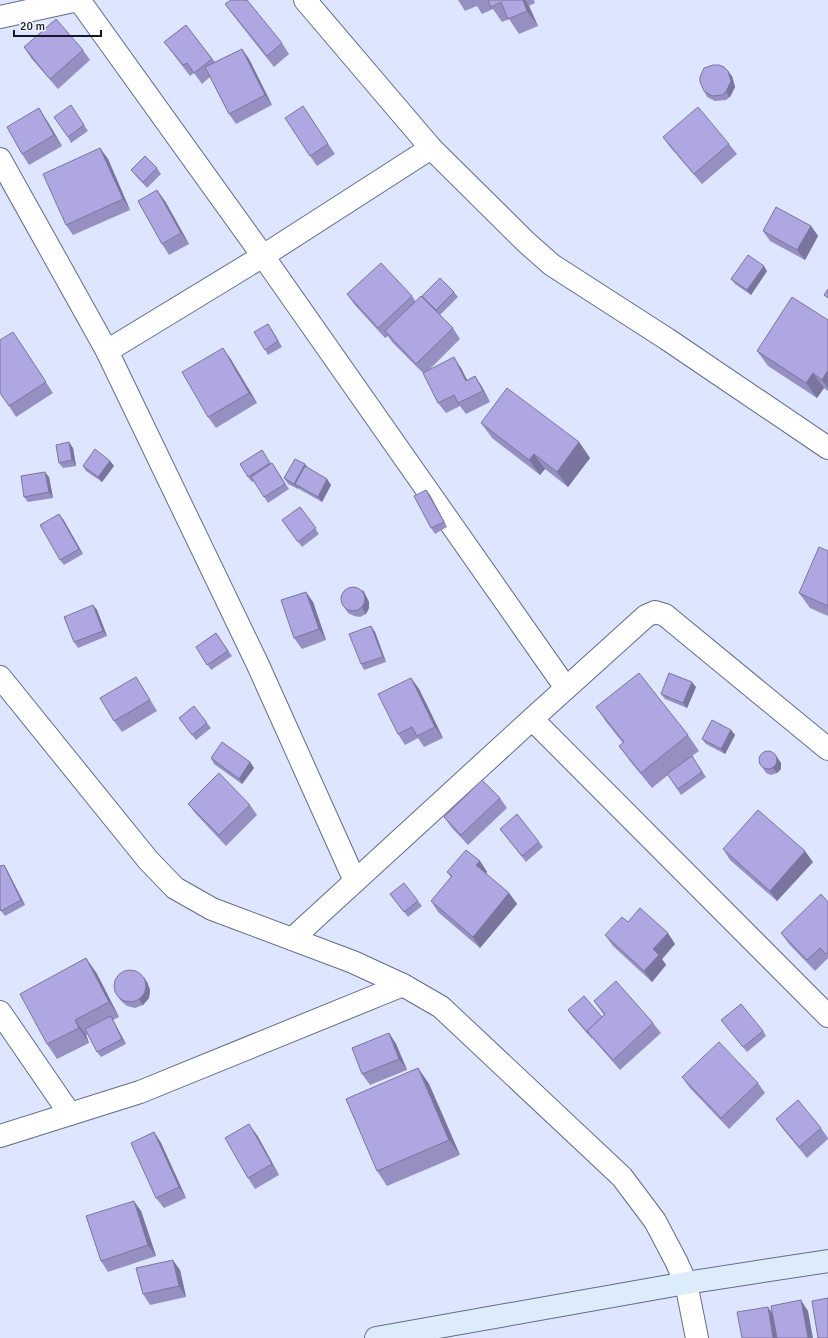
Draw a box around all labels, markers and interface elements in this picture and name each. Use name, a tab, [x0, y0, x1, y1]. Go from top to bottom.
scale bar	[14, 12, 101, 38]
text: 20 m	[20, 19, 45, 34]

